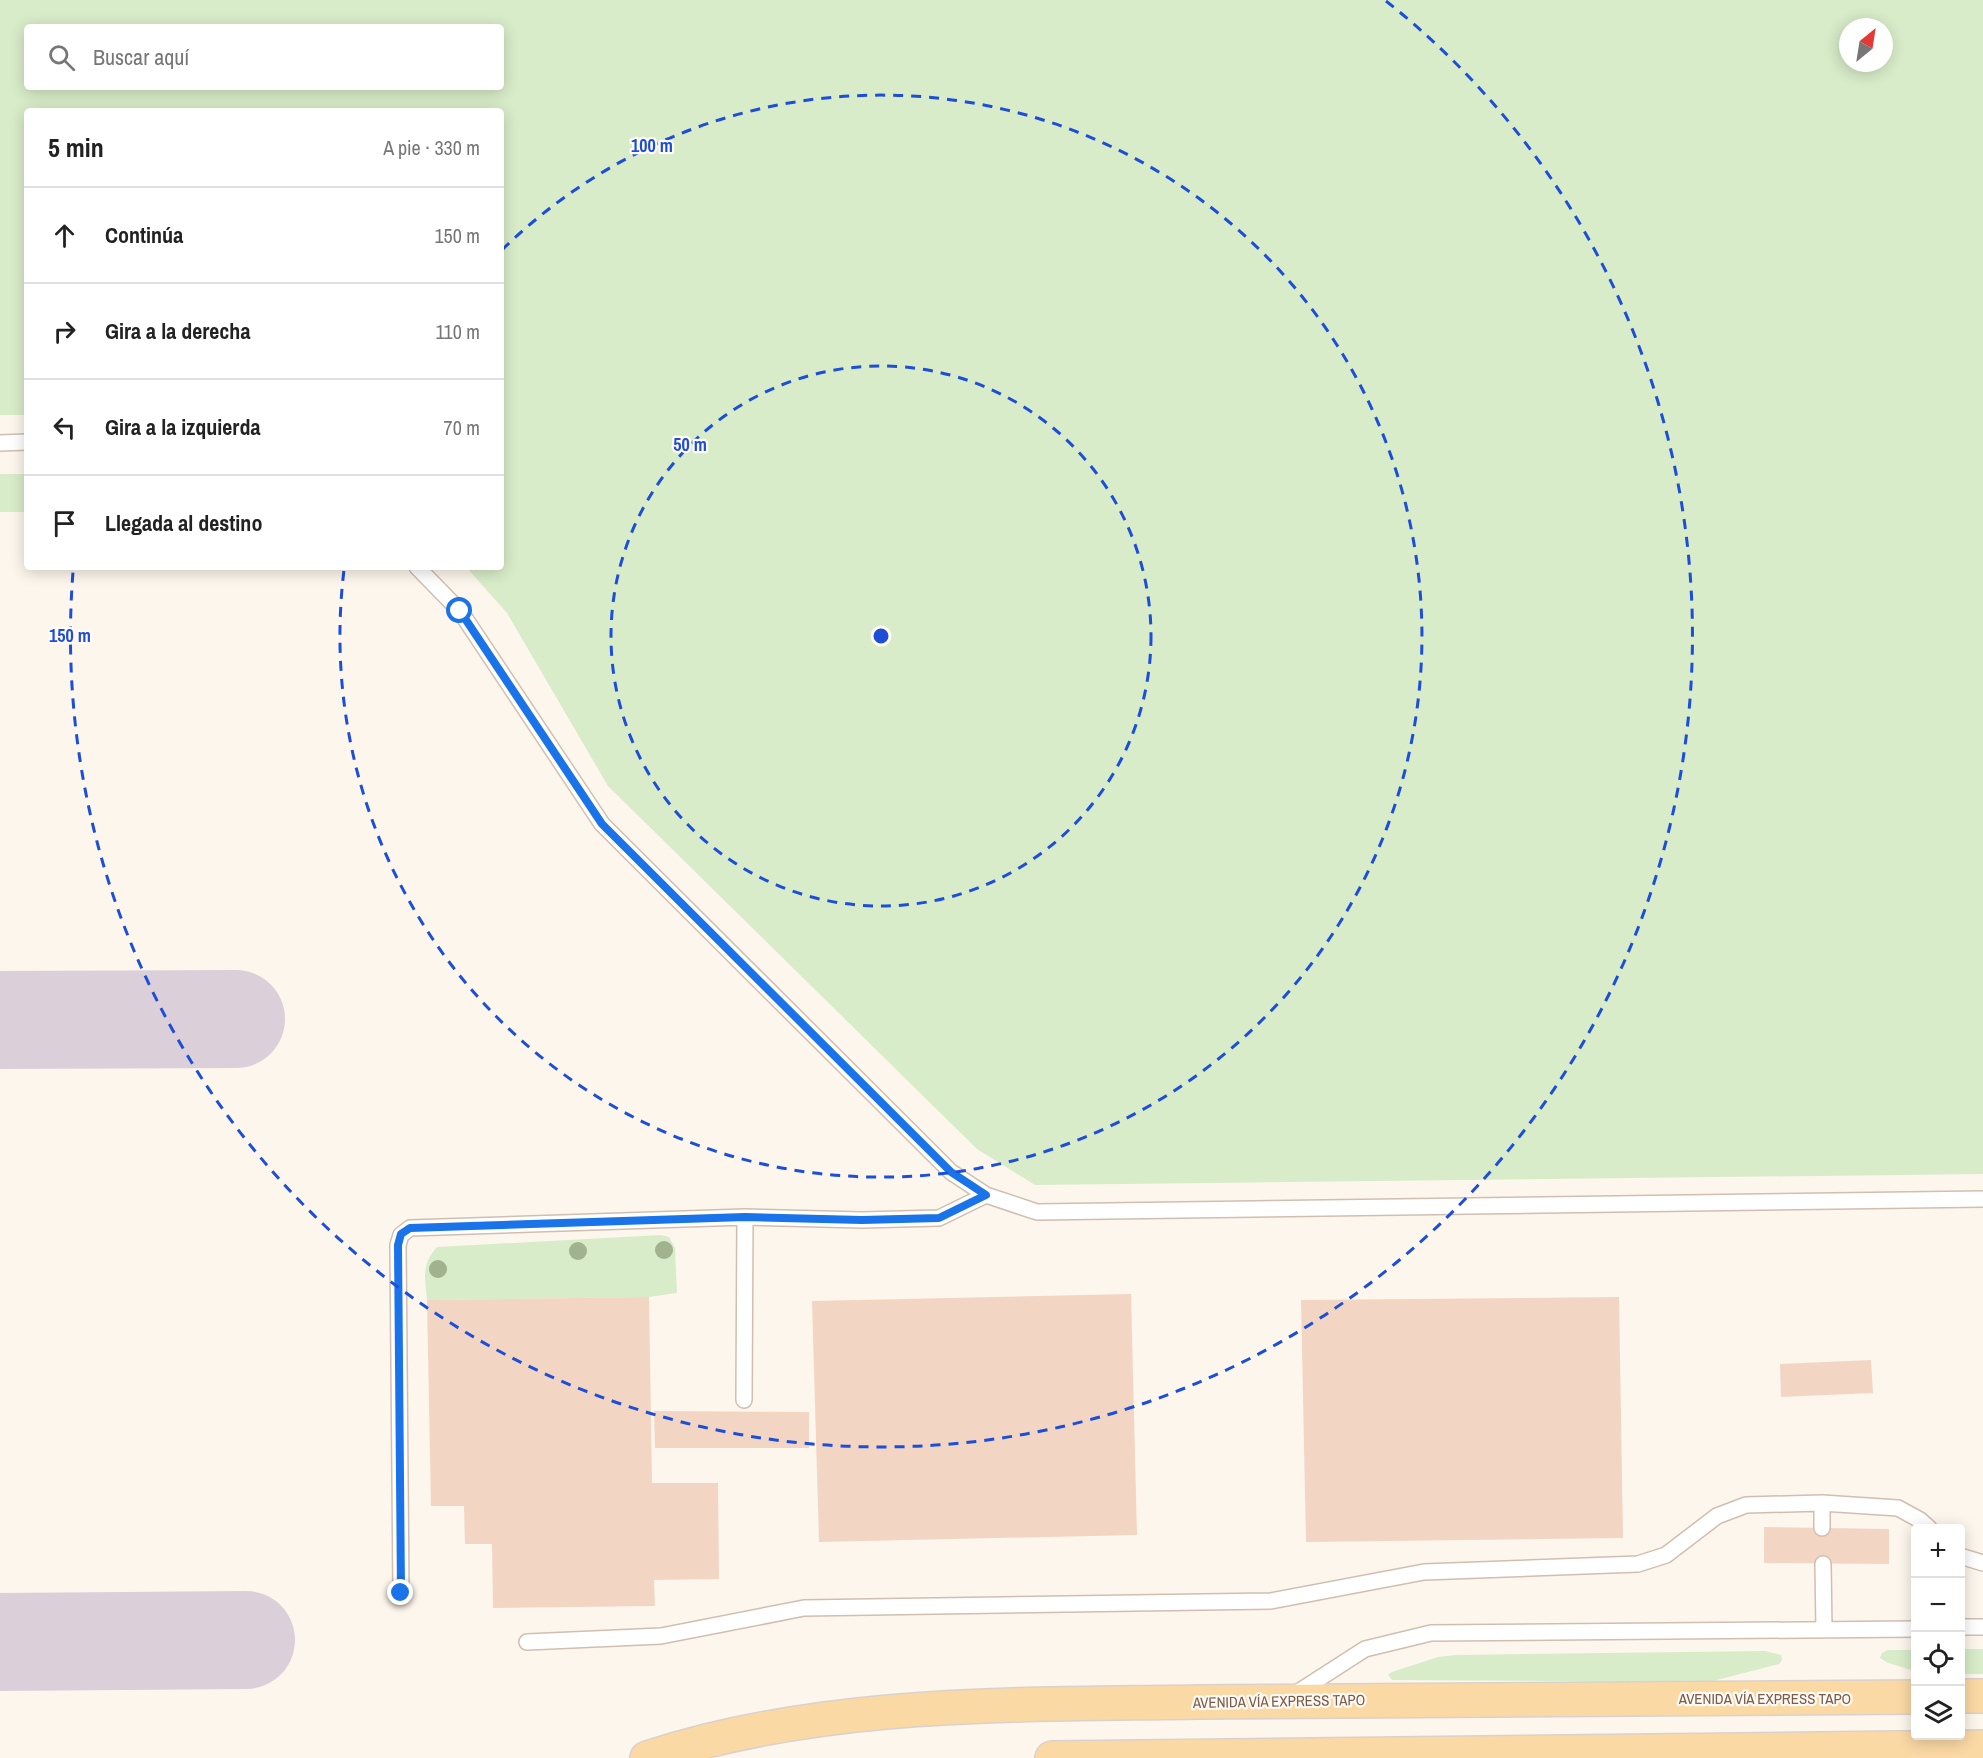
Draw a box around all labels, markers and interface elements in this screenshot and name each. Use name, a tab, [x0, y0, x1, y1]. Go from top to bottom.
north arrow	[1839, 18, 1893, 72]
search box	[24, 24, 504, 90]
icon: search	[45, 41, 78, 74]
text: Buscar aquí	[93, 42, 189, 72]
text: 5 min	[48, 130, 104, 165]
text: 100 m	[631, 133, 673, 158]
text: A pie · 330 m	[383, 134, 480, 161]
icon: ahead	[48, 219, 81, 252]
text: Continúa	[105, 220, 183, 250]
text: 150 m	[434, 222, 480, 249]
icon: right	[48, 315, 81, 348]
text: Gira a la derecha	[105, 316, 250, 346]
text: 110 m	[436, 318, 480, 345]
icon: left	[48, 411, 81, 444]
text: Gira a la izquierda	[105, 412, 260, 442]
text: 70 m	[444, 414, 480, 441]
text: 50 m	[673, 432, 707, 457]
icon: arrive	[48, 507, 81, 540]
text: Llegada al destino	[105, 508, 262, 538]
route start	[446, 597, 472, 623]
text: 150 m	[49, 623, 91, 648]
centre of rings	[871, 626, 891, 646]
map controls	[1911, 1524, 1965, 1740]
button: +	[1911, 1524, 1965, 1578]
button: −	[1911, 1578, 1965, 1632]
route end	[387, 1579, 413, 1605]
button: locate	[1911, 1632, 1965, 1686]
button: layers	[1911, 1686, 1965, 1740]
street label: AVENIDA VÍA EXPRESS TAPO	[1678, 1688, 1851, 1709]
street label: AVENIDA VÍA EXPRESS TAPO	[1192, 1689, 1365, 1713]

